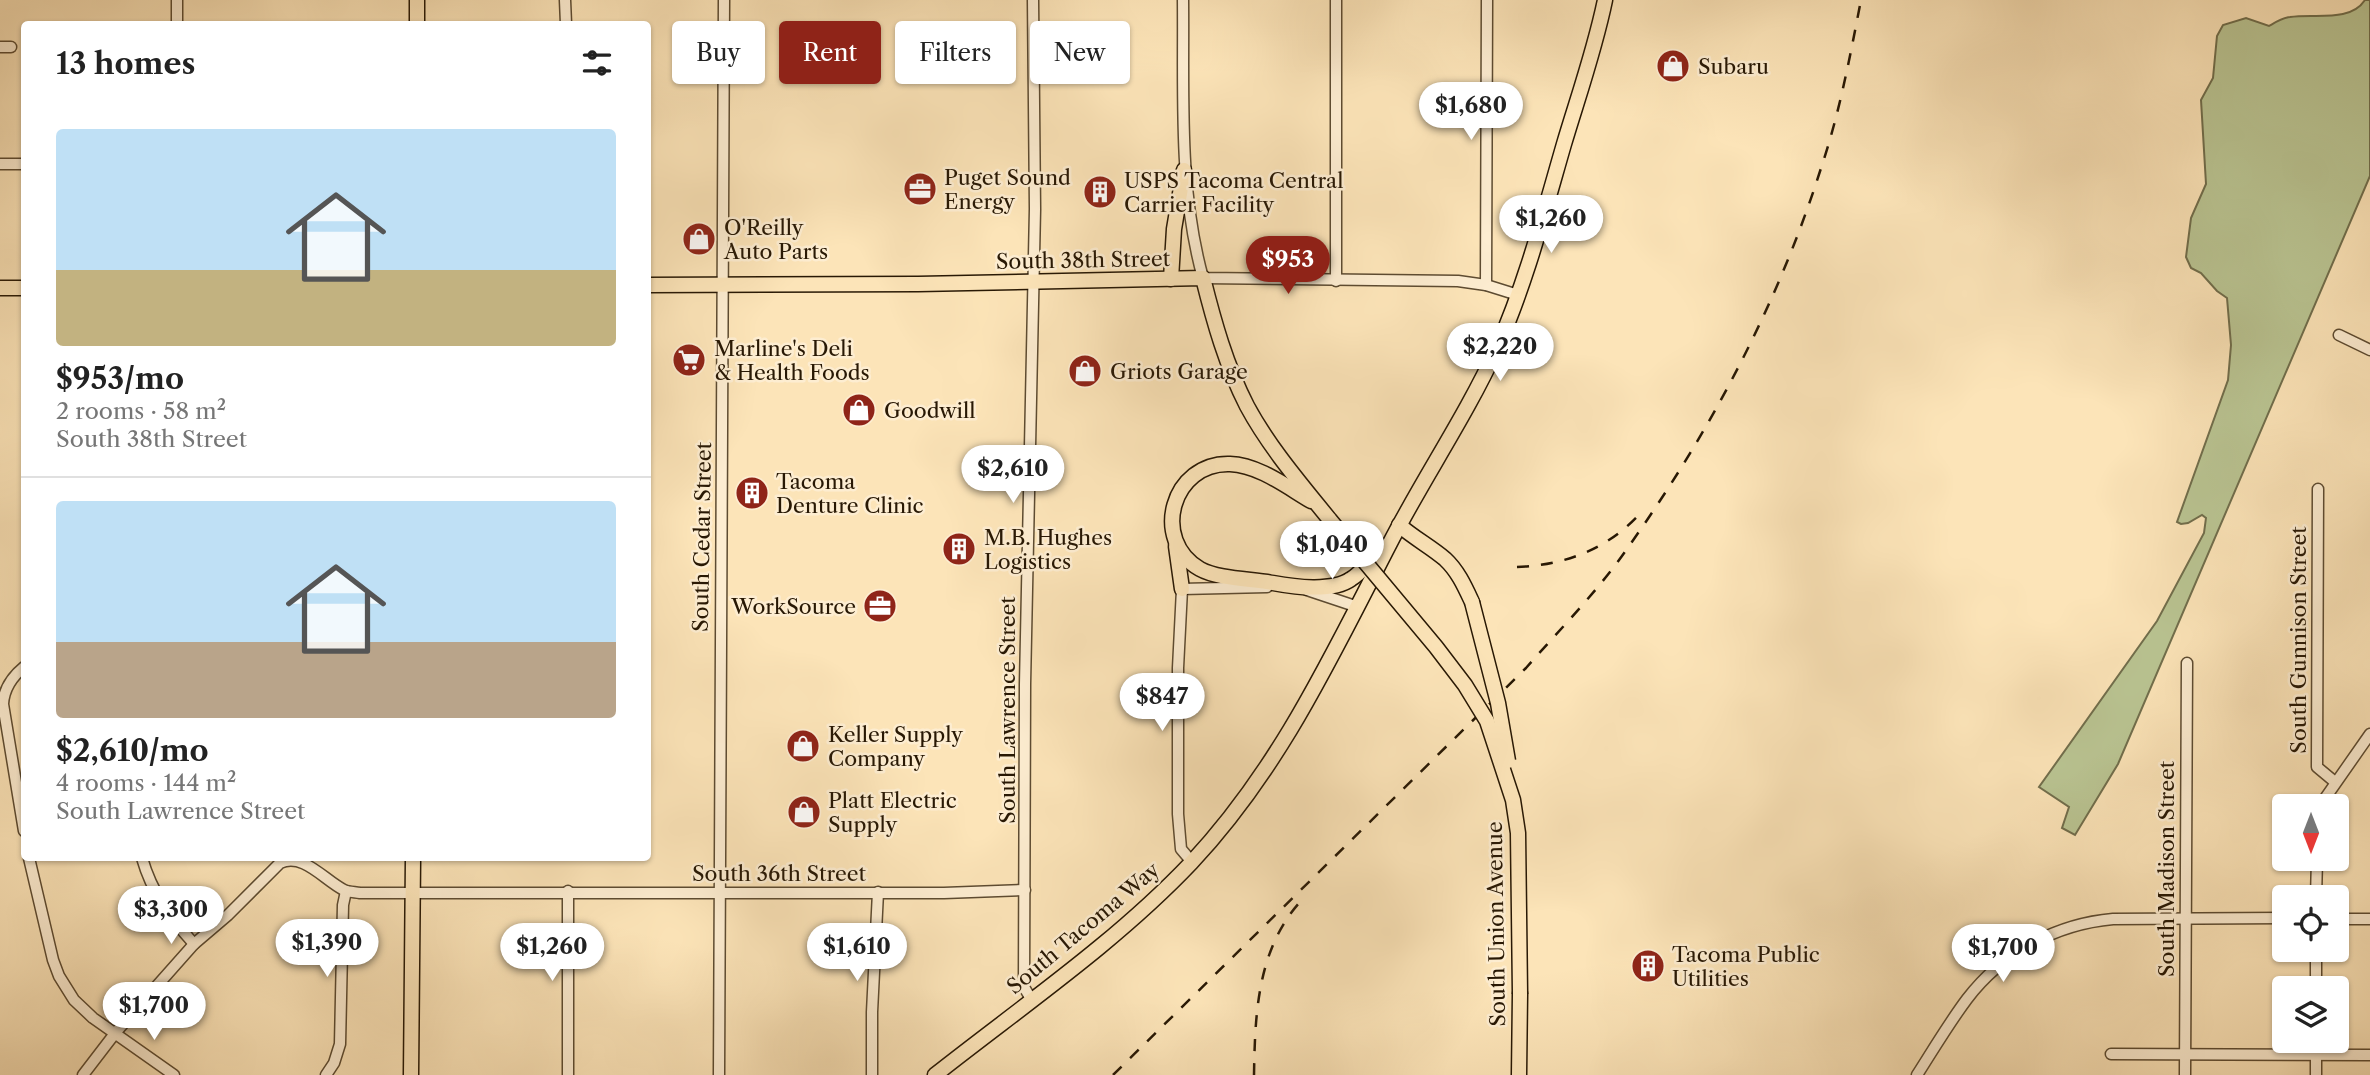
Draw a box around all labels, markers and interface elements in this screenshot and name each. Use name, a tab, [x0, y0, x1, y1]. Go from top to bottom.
chip: Buy	[672, 21, 765, 84]
chip: Rent	[779, 21, 881, 84]
chip: Filters	[895, 21, 1016, 84]
chip: New	[1030, 21, 1130, 84]
icon: filters	[578, 44, 616, 82]
text: 13 homes	[56, 45, 195, 82]
shop icon: Subaru	[1654, 47, 1692, 85]
place label: Subaru	[1698, 54, 1769, 79]
pin: $1,680	[1414, 82, 1528, 142]
text: $1,680	[1435, 91, 1507, 119]
place label: Puget Sound Energy	[944, 165, 1071, 214]
place label: USPS Tacoma Central Carrier Facility	[1124, 168, 1343, 217]
office icon: Puget Sound Energy	[901, 170, 939, 208]
building icon: USPS Tacoma Central Carrier Facility	[1081, 173, 1119, 211]
icon: home	[273, 174, 399, 300]
pin: $1,260	[1494, 196, 1608, 255]
text: $1,260	[1515, 204, 1587, 232]
place label: O'Reilly Auto Parts	[723, 215, 828, 264]
shop icon: O'Reilly Auto Parts	[680, 220, 718, 258]
pin: $953	[1247, 236, 1329, 296]
text: $953	[1262, 245, 1314, 273]
street label: South 38th Street	[996, 246, 1171, 274]
pin: $2,220	[1443, 324, 1557, 383]
text: $2,220	[1463, 332, 1537, 360]
place label: Marline's Deli & Health Foods	[714, 336, 870, 385]
supermarket icon: Marline's Deli & Health Foods	[670, 341, 708, 379]
shop icon: Griots Garage	[1066, 352, 1104, 390]
place label: Griots Garage	[1110, 359, 1248, 384]
text: $953/mo	[56, 360, 184, 397]
shop icon: Goodwill	[840, 391, 878, 429]
text: 2 rooms · 58 m²	[56, 397, 226, 425]
place label: Goodwill	[884, 398, 975, 423]
text: South 38th Street	[56, 425, 247, 453]
street label: South Cedar Street	[688, 441, 716, 632]
pin: $2,610	[956, 446, 1070, 505]
text: $2,610	[977, 454, 1049, 482]
place label: Tacoma Denture Clinic	[776, 469, 924, 518]
building icon: Tacoma Denture Clinic	[733, 474, 771, 512]
pin: $1,040	[1275, 522, 1389, 581]
place label: M.B. Hughes Logistics	[984, 525, 1112, 574]
street label: South Gunnison Street	[2286, 526, 2311, 754]
building icon: M.B. Hughes Logistics	[940, 530, 978, 568]
text: $1,040	[1296, 530, 1368, 558]
icon: home	[273, 546, 399, 672]
office icon: WorkSource	[861, 587, 899, 625]
place label: WorkSource	[730, 594, 856, 619]
street label: South Lawrence Street	[995, 596, 1020, 824]
pin: $847	[1121, 674, 1203, 733]
text: $847	[1136, 682, 1188, 710]
place label: Keller Supply Company	[828, 722, 963, 771]
shop icon: Keller Supply Company	[784, 727, 822, 765]
text: $2,610/mo	[56, 732, 209, 769]
street label: South Madison Street	[2154, 760, 2179, 977]
text: 4 rooms · 144 m²	[56, 769, 236, 797]
place label: Platt Electric Supply	[828, 788, 957, 837]
shop icon: Platt Electric Supply	[785, 793, 823, 831]
north arrow	[2272, 794, 2348, 872]
map controls	[2272, 794, 2349, 1053]
text: South Lawrence Street	[56, 797, 305, 825]
street label: South Union Avenue	[1482, 821, 1510, 1027]
street label: South Tacoma Way	[1002, 857, 1165, 999]
street label: South 36th Street	[692, 861, 867, 886]
button: locate	[2272, 885, 2349, 962]
pin: $3,300	[114, 886, 228, 946]
text: $3,300	[134, 895, 208, 923]
pin: $1,390	[270, 920, 384, 979]
pin: $1,260	[495, 923, 609, 983]
pin: $1,610	[800, 923, 914, 983]
pin: $1,700	[1946, 925, 2060, 984]
text: $1,390	[292, 928, 362, 956]
text: $1,260	[516, 932, 588, 960]
text: $1,610	[823, 932, 891, 960]
text: $1,700	[1968, 933, 2038, 961]
place label: Tacoma Public Utilities	[1672, 942, 1820, 991]
building icon: Tacoma Public Utilities	[1629, 947, 1667, 985]
button: layers	[2272, 976, 2349, 1053]
pin: $1,700	[97, 982, 211, 1042]
text: $1,700	[119, 991, 189, 1019]

